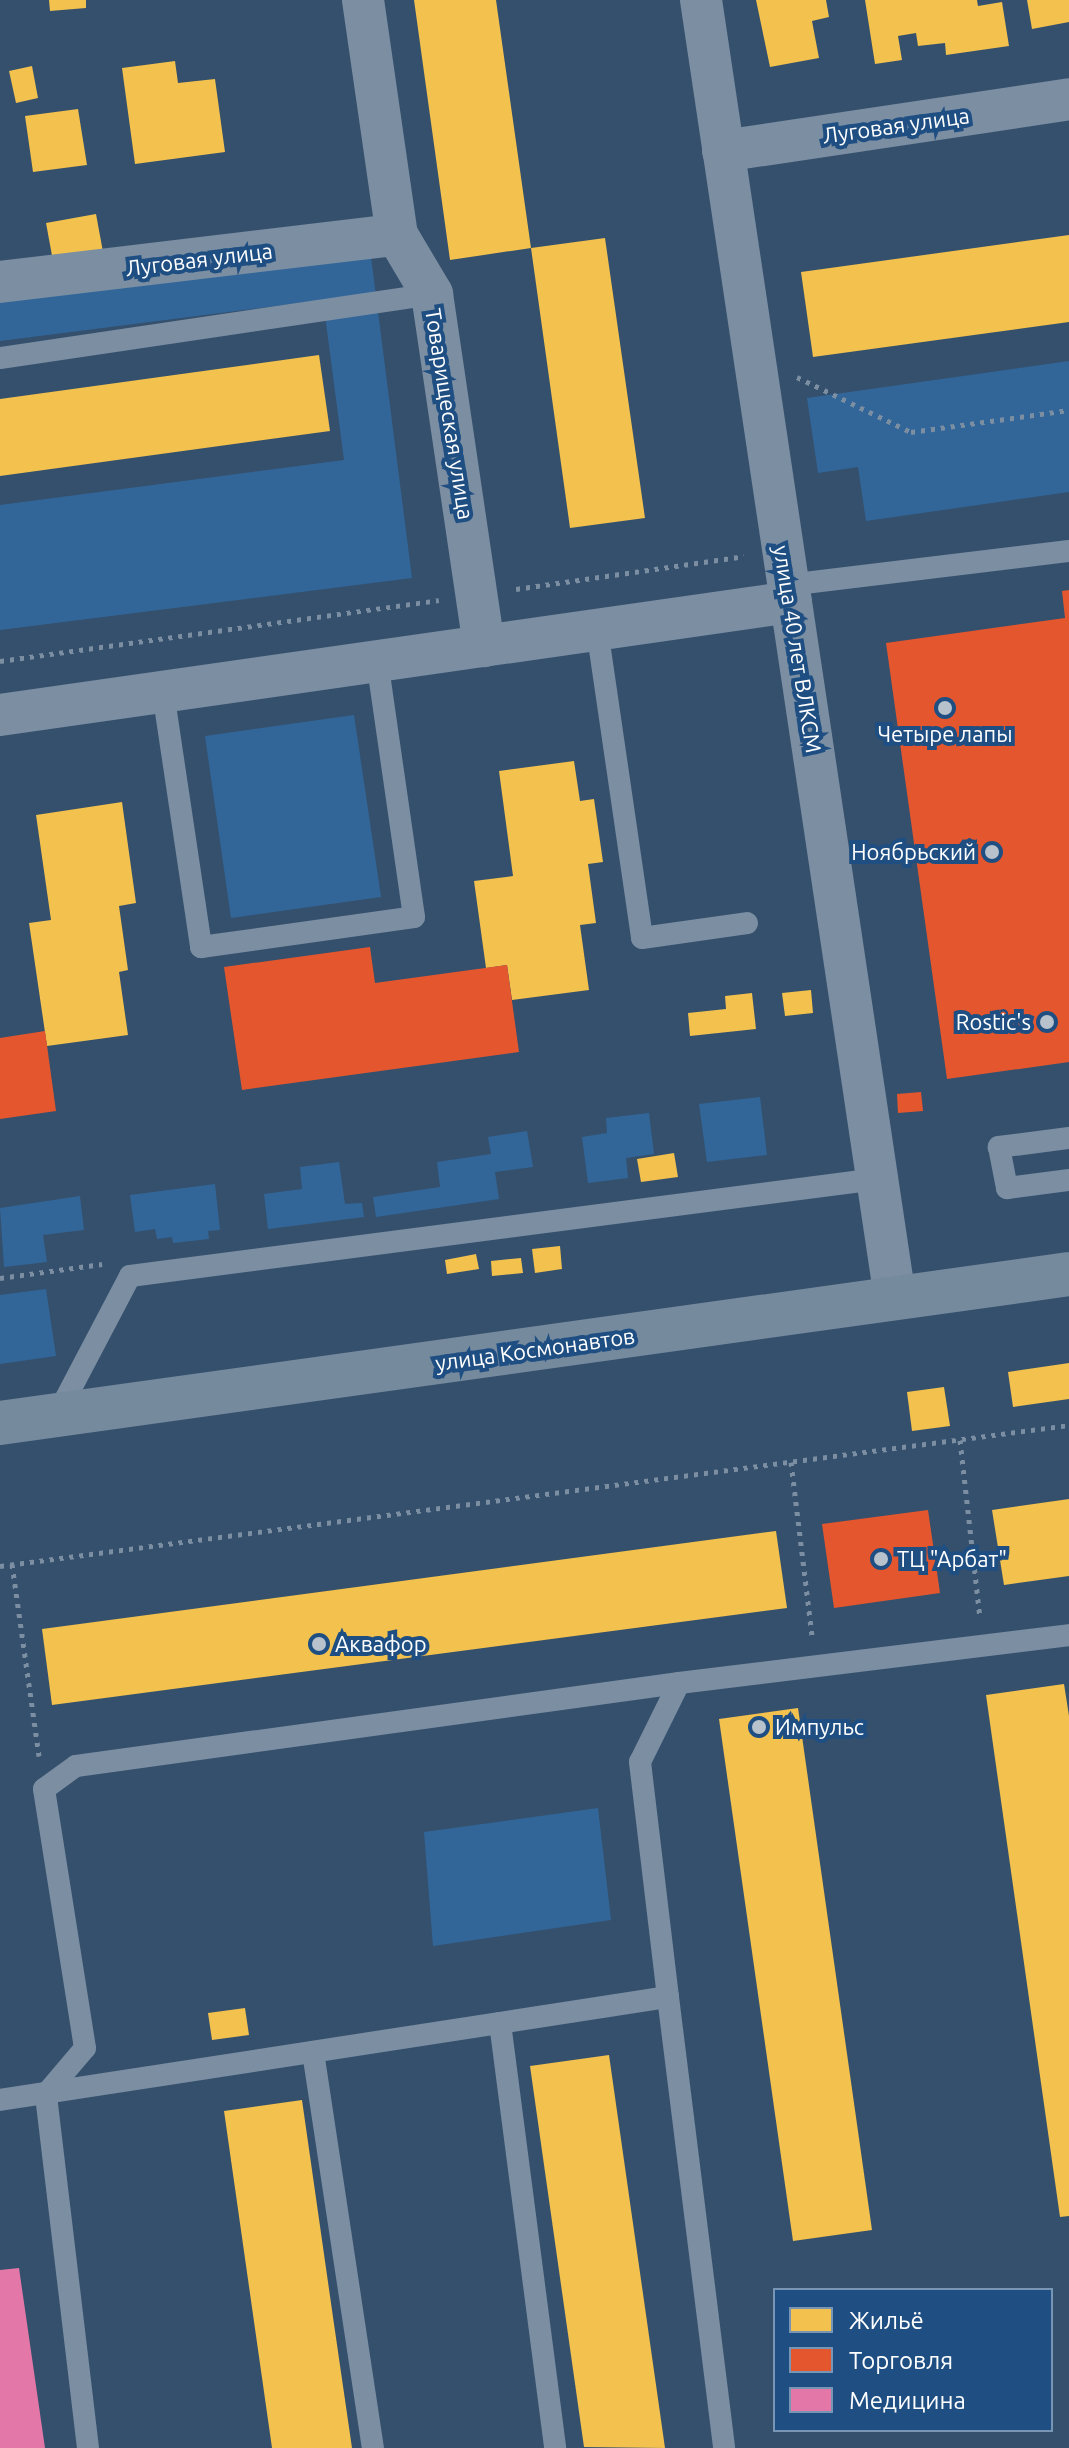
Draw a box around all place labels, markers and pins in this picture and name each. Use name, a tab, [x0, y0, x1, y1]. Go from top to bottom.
marker: Четыре лапы	[936, 699, 954, 717]
place label: Четыре лапы	[877, 721, 1013, 747]
place label: Ноябрьский	[851, 839, 976, 865]
marker: Ноябрьский	[983, 843, 1001, 861]
place label: Rostic's	[956, 1009, 1031, 1035]
marker: Rostic's	[1038, 1013, 1056, 1031]
place label: ТЦ "Арбат"	[897, 1546, 1007, 1572]
marker: ТЦ "Арбат"	[872, 1550, 890, 1568]
place label: Аквафор	[335, 1631, 427, 1657]
marker: Аквафор	[310, 1635, 328, 1653]
place label: Импульс	[775, 1714, 864, 1740]
marker: Импульс	[750, 1718, 768, 1736]

